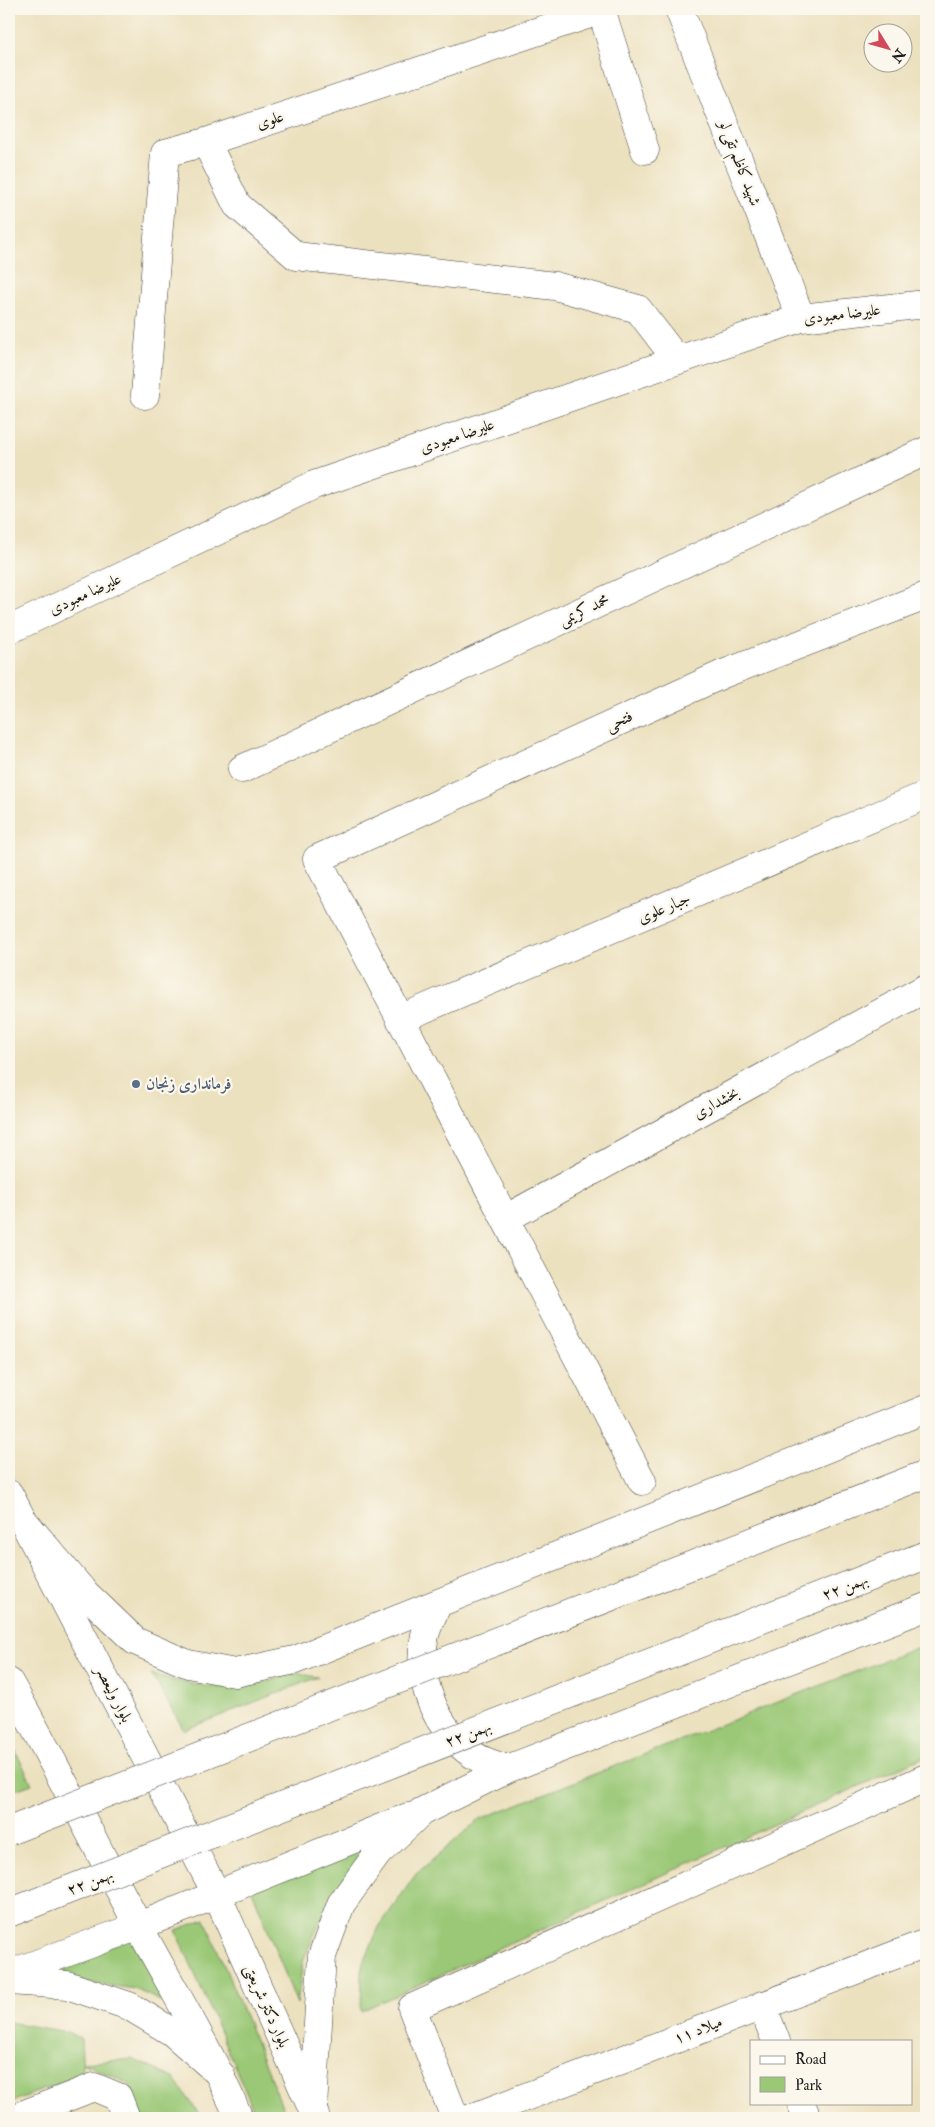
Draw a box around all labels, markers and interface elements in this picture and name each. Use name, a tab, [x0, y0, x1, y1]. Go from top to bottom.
north arrow	[862, 22, 912, 72]
text: N	[887, 45, 909, 66]
street label: علوی	[254, 106, 286, 134]
street label: شهید کاظم تقی لو	[709, 116, 765, 210]
street label: علیرضا معبودی	[802, 299, 882, 329]
street label: علیرضا معبودی	[417, 414, 497, 458]
street label: علیرضا معبودی	[46, 569, 124, 619]
street label: محمد کریمی	[555, 590, 613, 631]
street label: فتحی	[602, 706, 636, 737]
street label: جبار علوی	[635, 888, 693, 928]
place label: فرمانداری زنجان	[146, 1074, 231, 1094]
marker: فرمانداری زنجان	[130, 1078, 142, 1090]
street label: بخشداری	[690, 1082, 742, 1124]
street label: ۲۲ بهمن	[819, 1569, 871, 1606]
street label: بلوار ولیعصر	[90, 1660, 137, 1726]
street label: ۲۲ بهمن	[442, 1716, 494, 1753]
street label: ۲۲ بهمن	[64, 1864, 116, 1901]
street label: بلوار دکتر شریعتی	[239, 1961, 294, 2051]
street label: میلاد ۱۱	[671, 2012, 725, 2048]
legend	[750, 2040, 912, 2104]
text: Road	[795, 2050, 827, 2069]
text: Park	[795, 2076, 822, 2095]

